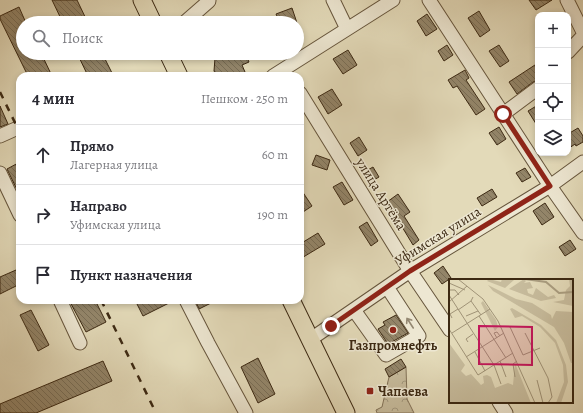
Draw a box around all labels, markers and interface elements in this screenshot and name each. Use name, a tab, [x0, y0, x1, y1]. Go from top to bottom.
map controls	[535, 12, 571, 156]
button: +	[535, 12, 571, 48]
search box	[16, 16, 304, 60]
icon: search	[30, 27, 52, 49]
text: Поиск	[62, 28, 103, 48]
button: −	[535, 48, 571, 84]
button: locate	[535, 84, 571, 120]
text: 4 мин	[32, 87, 75, 110]
text: Пешком · 250 m	[201, 90, 288, 107]
route start	[494, 105, 512, 123]
button: layers	[535, 120, 571, 156]
text: Прямо	[70, 136, 114, 156]
icon: ahead	[32, 144, 54, 166]
text: 60 m	[262, 146, 288, 163]
street label: улица Артёма	[351, 153, 411, 234]
text: Лагерная улица	[70, 156, 158, 173]
text: Направо	[70, 196, 127, 216]
street label: Уфимская улица	[391, 202, 485, 270]
icon: right	[32, 204, 54, 226]
text: 190 m	[257, 206, 288, 223]
text: Уфимская улица	[70, 216, 161, 233]
icon: arrive	[32, 264, 54, 286]
text: Пункт назначения	[70, 265, 192, 285]
inset map	[449, 279, 573, 403]
route end	[322, 317, 340, 335]
one-way arrow	[406, 317, 414, 329]
marker: Газпромнефть	[388, 325, 398, 335]
place label: Газпромнефть	[349, 336, 438, 355]
place label: Чапаева	[378, 382, 428, 401]
marker: Чапаева	[365, 386, 375, 396]

